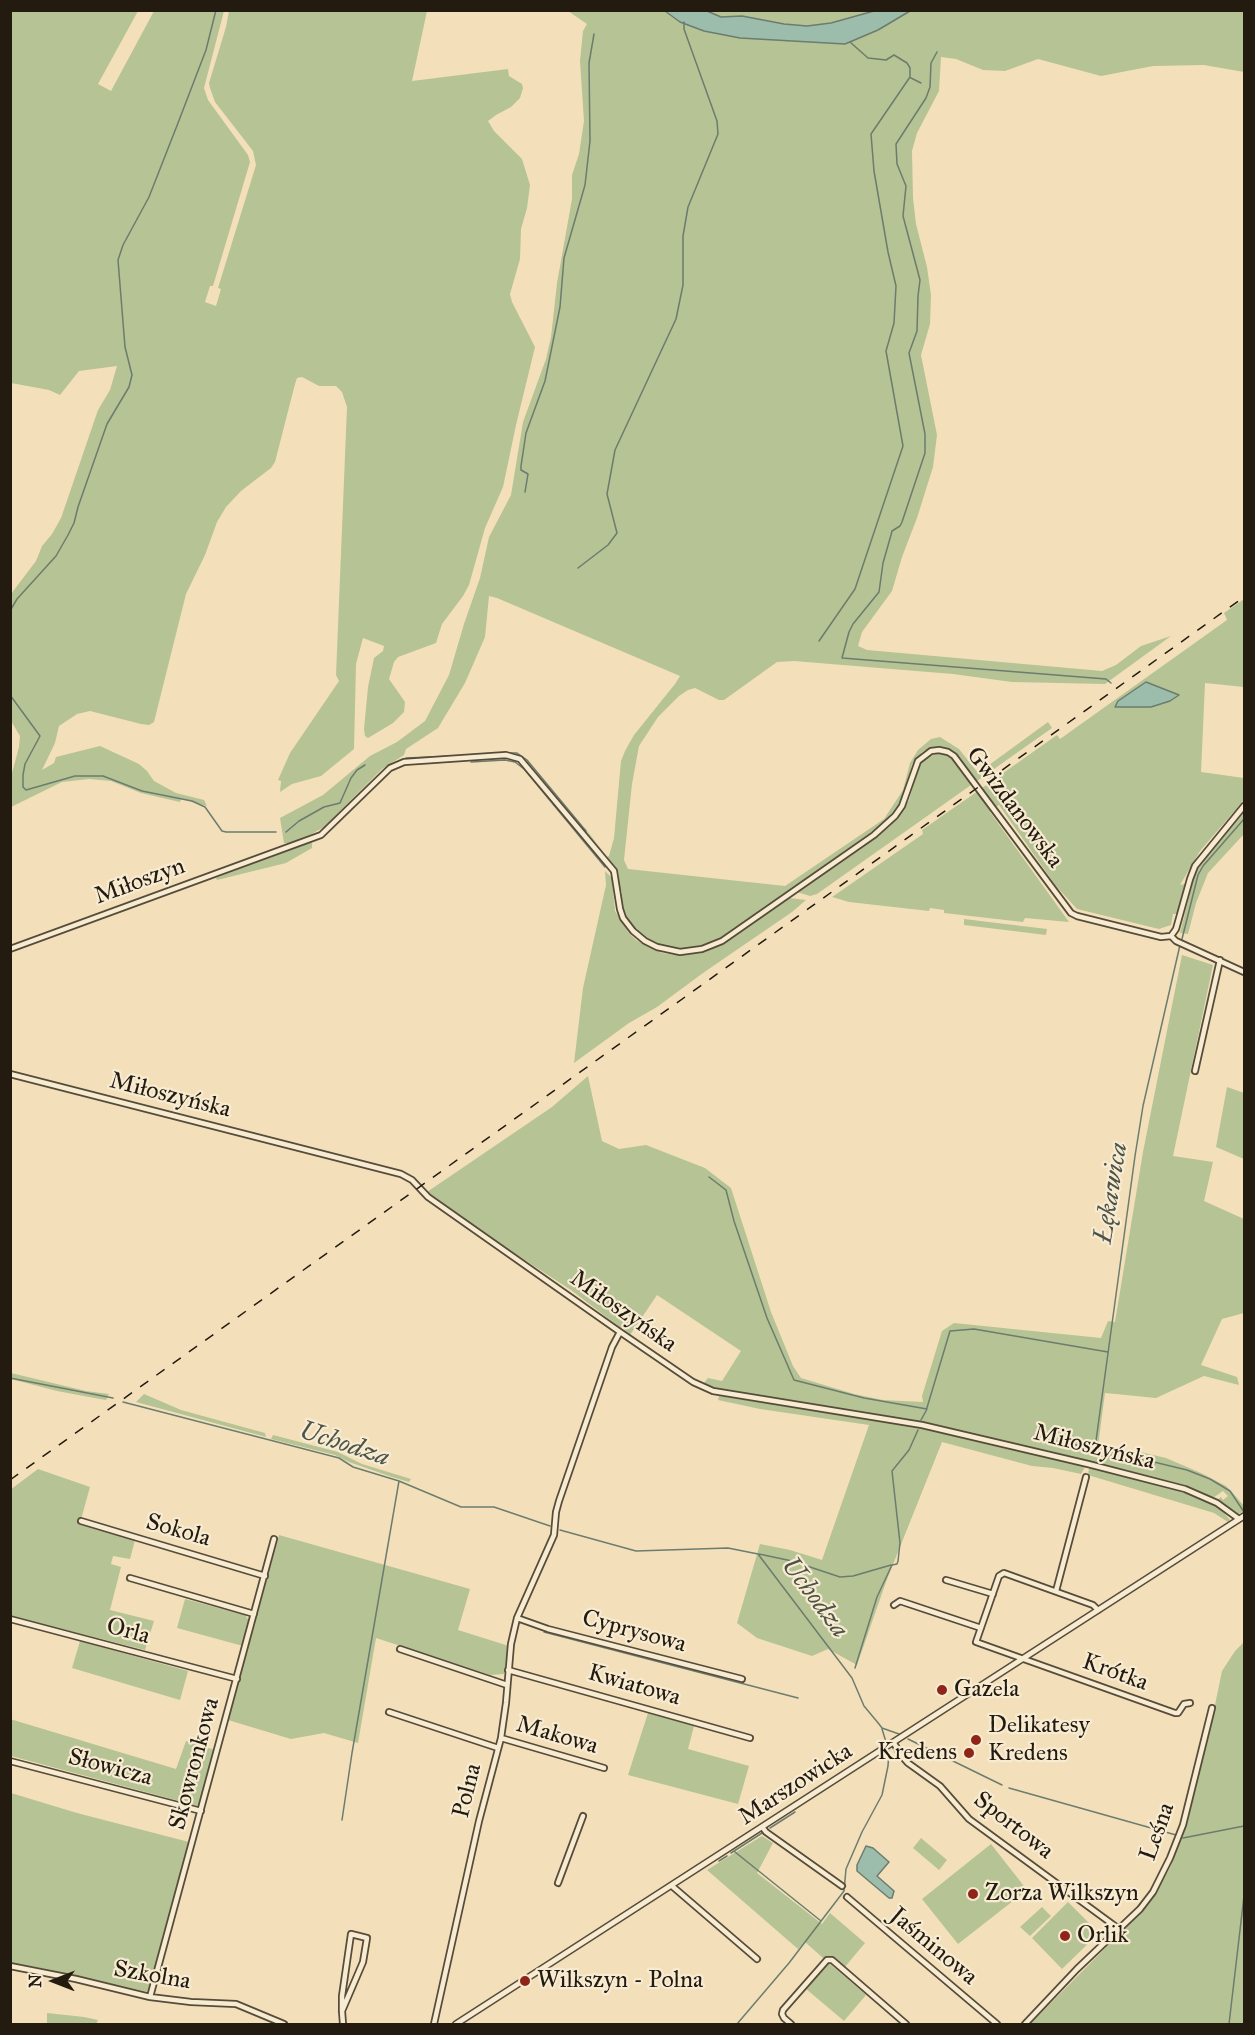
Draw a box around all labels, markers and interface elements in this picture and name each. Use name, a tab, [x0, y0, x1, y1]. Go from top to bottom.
street label: Gwizdanowska	[959, 742, 1069, 874]
street label: Miłoszyn	[91, 852, 189, 912]
street label: Miłoszyńska	[106, 1067, 234, 1125]
water label: Łękawica	[1089, 1140, 1135, 1246]
street label: Miłoszyńska	[564, 1265, 682, 1359]
water label: Uchodza	[295, 1416, 393, 1474]
street label: Miłoszyńska	[1030, 1419, 1158, 1477]
street label: Sokola	[142, 1508, 214, 1554]
water label: Uchodza	[774, 1551, 854, 1645]
street label: Cyprysowa	[579, 1604, 689, 1660]
street label: Orla	[103, 1612, 153, 1652]
street label: Krótka	[1078, 1648, 1152, 1698]
street label: Kwiatowa	[584, 1659, 684, 1713]
place label: Gazela	[954, 1676, 1019, 1704]
marker: Gazela	[935, 1683, 949, 1697]
street label: Skowronkowa	[164, 1695, 226, 1833]
street label: Makowa	[513, 1711, 601, 1761]
place label: Delikatesy Kredens	[988, 1712, 1090, 1768]
marker: Delikatesy Kredens	[969, 1733, 983, 1747]
street label: Marszowicka	[734, 1738, 858, 1832]
place label: Kredens	[877, 1739, 957, 1767]
street label: Słowicza	[65, 1743, 155, 1793]
marker: Kredens	[962, 1746, 976, 1760]
street label: Polna	[447, 1761, 489, 1821]
street label: Sportowa	[967, 1786, 1059, 1866]
street label: Leśna	[1134, 1799, 1182, 1865]
place label: Zorza Wilkszyn	[985, 1880, 1139, 1908]
marker: Zorza Wilkszyn	[966, 1887, 980, 1901]
street label: Jaśminowa	[883, 1902, 983, 1992]
place label: Orlik	[1077, 1922, 1128, 1950]
marker: Orlik	[1058, 1929, 1072, 1943]
north arrow	[24, 1951, 84, 2011]
street label: Szkolna	[111, 1955, 193, 1997]
place label: Wilkszyn - Polna	[537, 1967, 703, 1995]
text: N	[26, 1974, 45, 1988]
marker: Wilkszyn - Polna	[518, 1974, 532, 1988]

